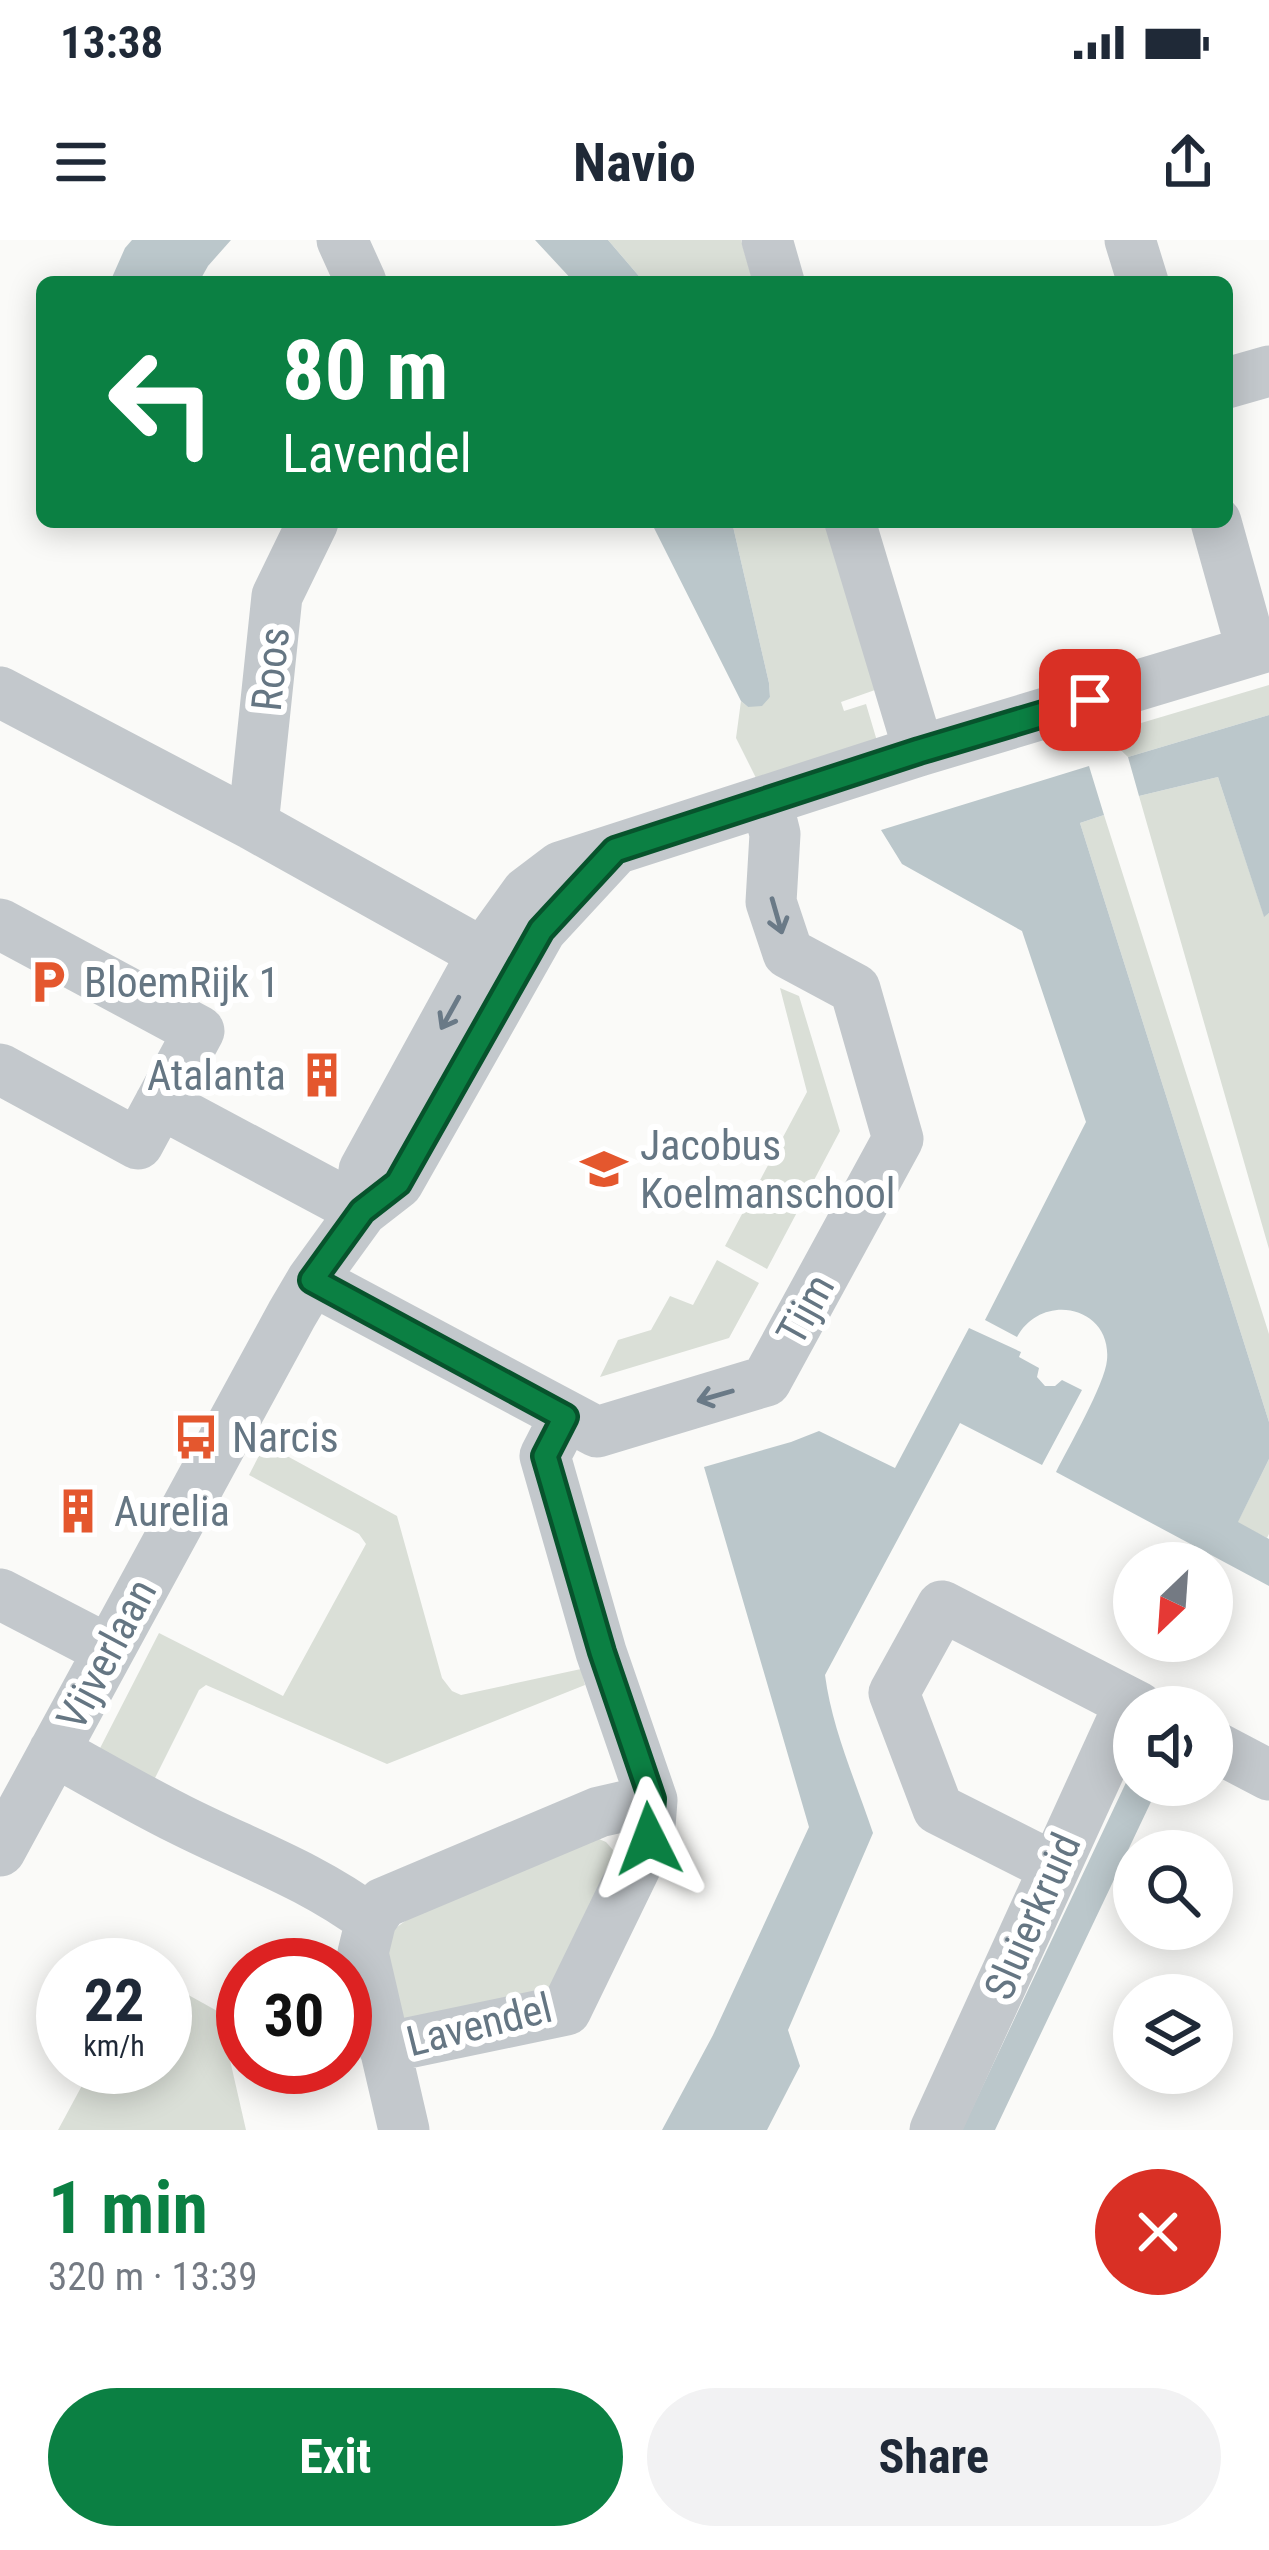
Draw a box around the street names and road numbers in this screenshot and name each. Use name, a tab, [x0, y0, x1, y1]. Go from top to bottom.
street label: Roos	[242, 625, 299, 713]
street label: Tijm	[766, 1266, 844, 1353]
street label: Vijverlaan	[47, 1571, 166, 1738]
street label: Sluierkruid	[974, 1826, 1091, 2007]
street label: Lavendel	[402, 1983, 557, 2066]

